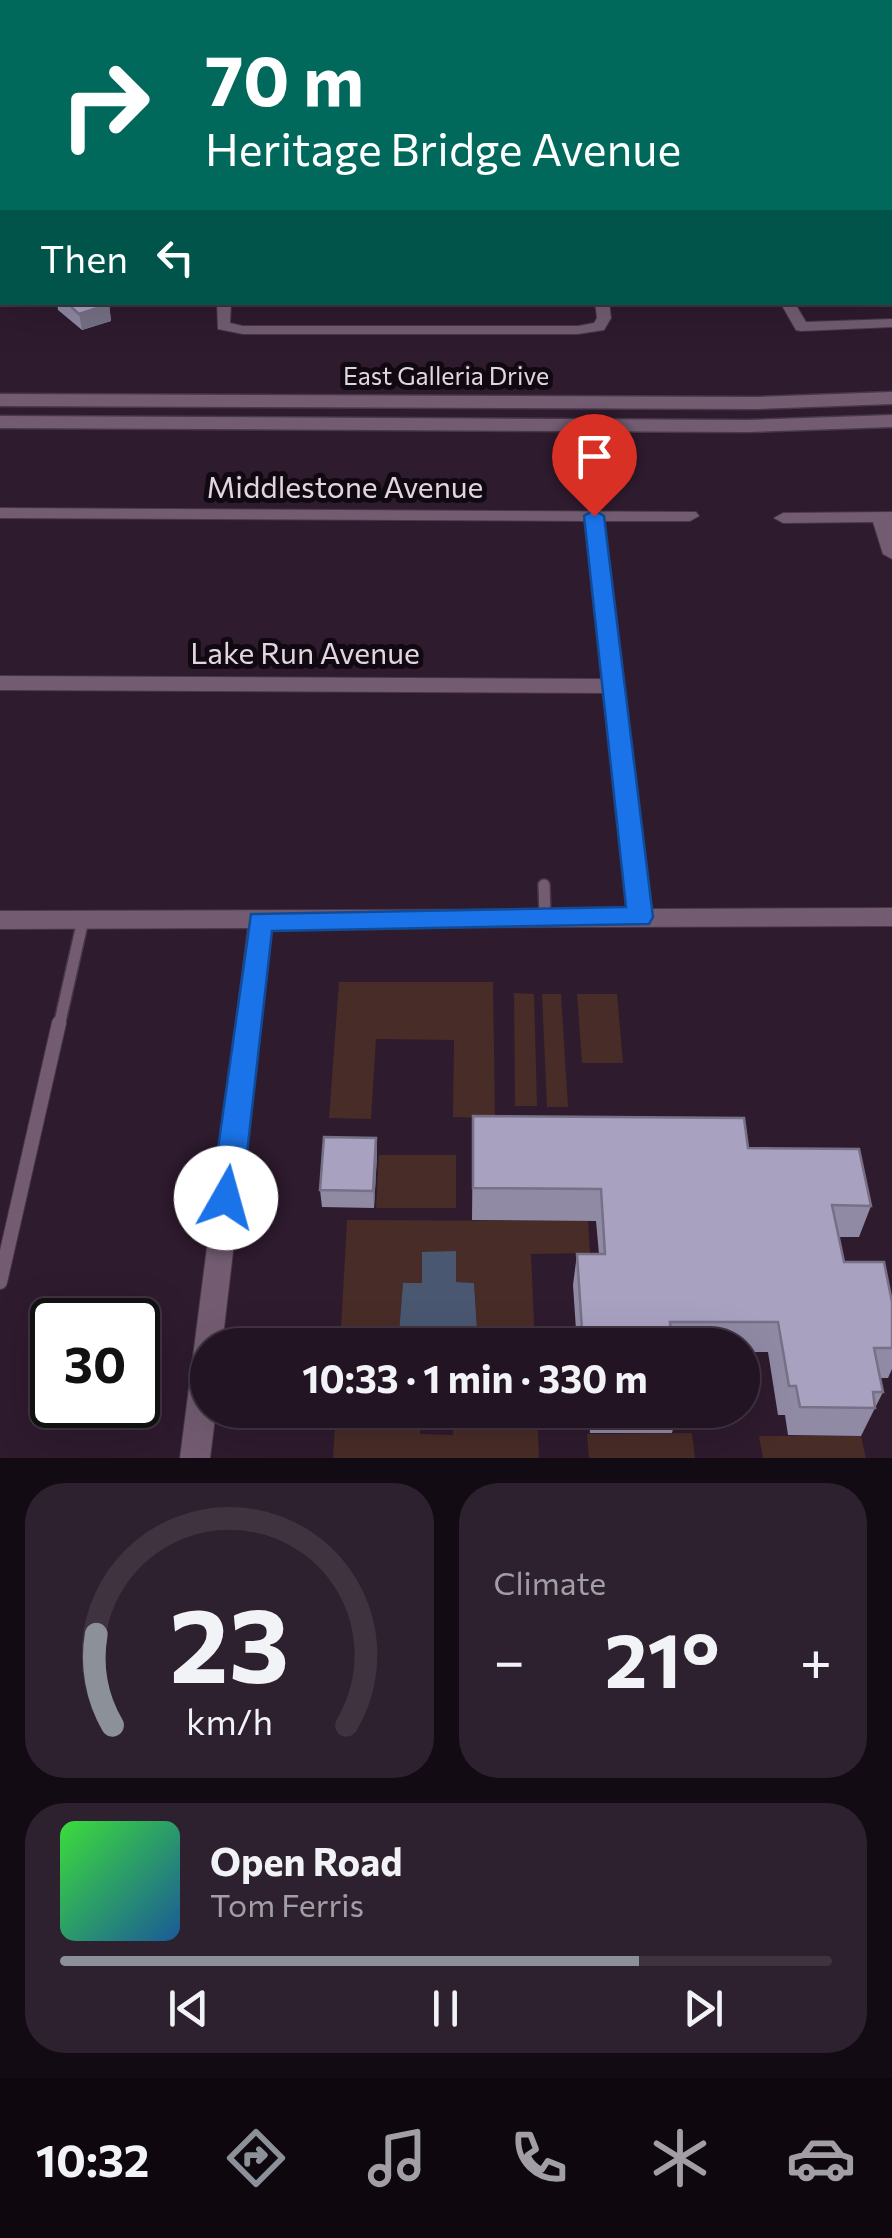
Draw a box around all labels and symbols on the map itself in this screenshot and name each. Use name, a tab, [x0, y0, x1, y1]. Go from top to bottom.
street label: East Galleria Drive	[343, 360, 549, 390]
pin	[552, 414, 637, 517]
street label: Middlestone Avenue	[207, 467, 483, 504]
street label: Lake Run Avenue	[190, 633, 420, 670]
position arrow	[174, 1146, 278, 1250]
speed limit sign: 30	[30, 1298, 160, 1428]

